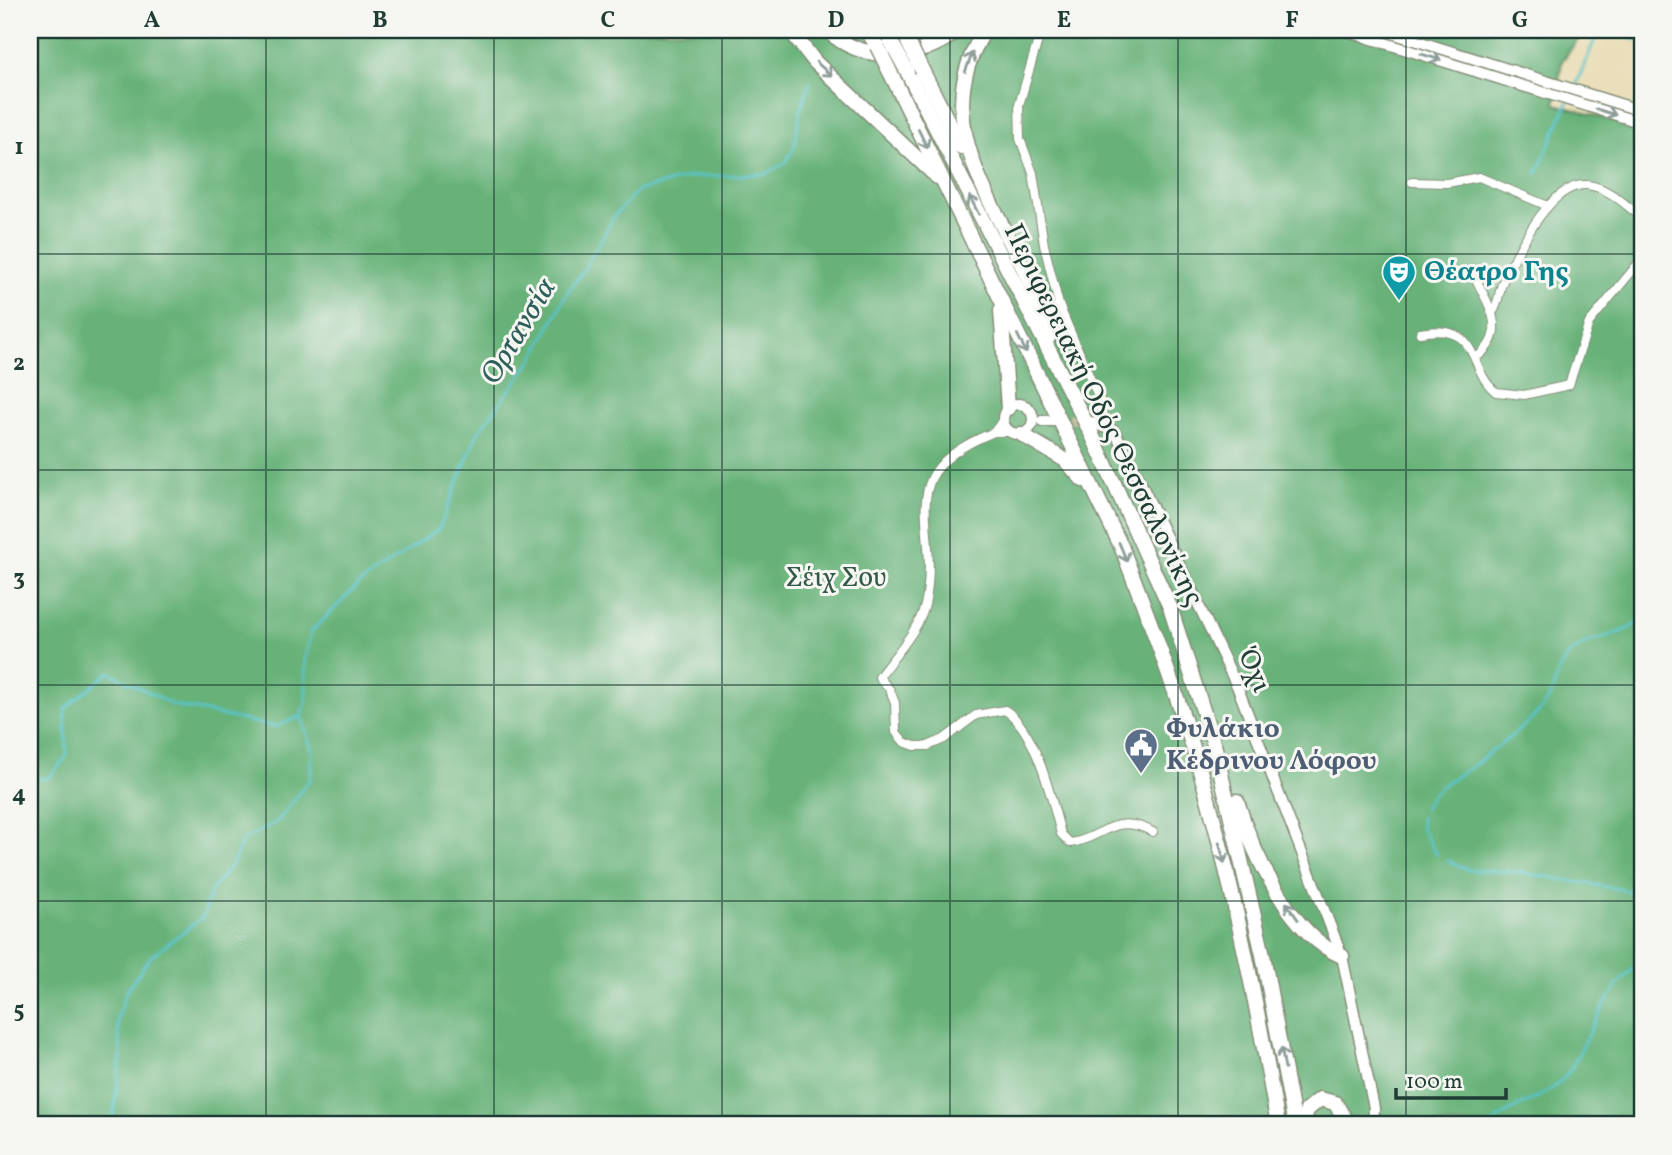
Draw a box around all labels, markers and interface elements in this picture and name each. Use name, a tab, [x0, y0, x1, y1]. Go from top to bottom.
text: A	[144, 5, 160, 37]
text: B	[372, 5, 388, 37]
text: C	[601, 5, 615, 37]
text: D	[828, 5, 845, 37]
text: E	[1057, 5, 1071, 37]
text: F	[1285, 5, 1299, 37]
text: G	[1512, 5, 1528, 37]
one-way arrow	[963, 51, 976, 73]
one-way arrow	[1420, 52, 1442, 65]
one-way arrow	[815, 61, 833, 77]
one-way arrow	[1595, 106, 1617, 119]
one-way arrow	[917, 128, 931, 149]
text: 1	[14, 132, 24, 164]
one-way arrow	[967, 195, 981, 215]
street label: Περιφερειακή Οδός Θεσσαλονίκης	[993, 217, 1213, 613]
theatre icon: Θέατρο Γης	[1380, 253, 1418, 302]
place label: Θέατρο Γης	[1424, 253, 1568, 292]
water label: Ορτανσία	[471, 270, 567, 393]
one-way arrow	[1016, 333, 1029, 354]
text: 2	[13, 348, 25, 380]
one-way arrow	[1118, 541, 1131, 562]
park label: Σέιχ Σου	[786, 559, 887, 598]
text: 3	[13, 563, 25, 595]
street label: Όχι	[1227, 641, 1281, 699]
place label: Φυλάκιο Κέδρινου Λόφου	[1166, 710, 1377, 781]
public building icon: Φυλάκιο Κέδρινου Λόφου	[1122, 726, 1160, 775]
text: 4	[12, 779, 26, 811]
one-way arrow	[1216, 841, 1229, 864]
one-way arrow	[1285, 902, 1299, 921]
text: 5	[13, 995, 25, 1027]
one-way arrow	[1275, 1047, 1289, 1070]
scale bar	[1396, 1057, 1506, 1101]
text: 100 m	[1406, 1068, 1463, 1097]

